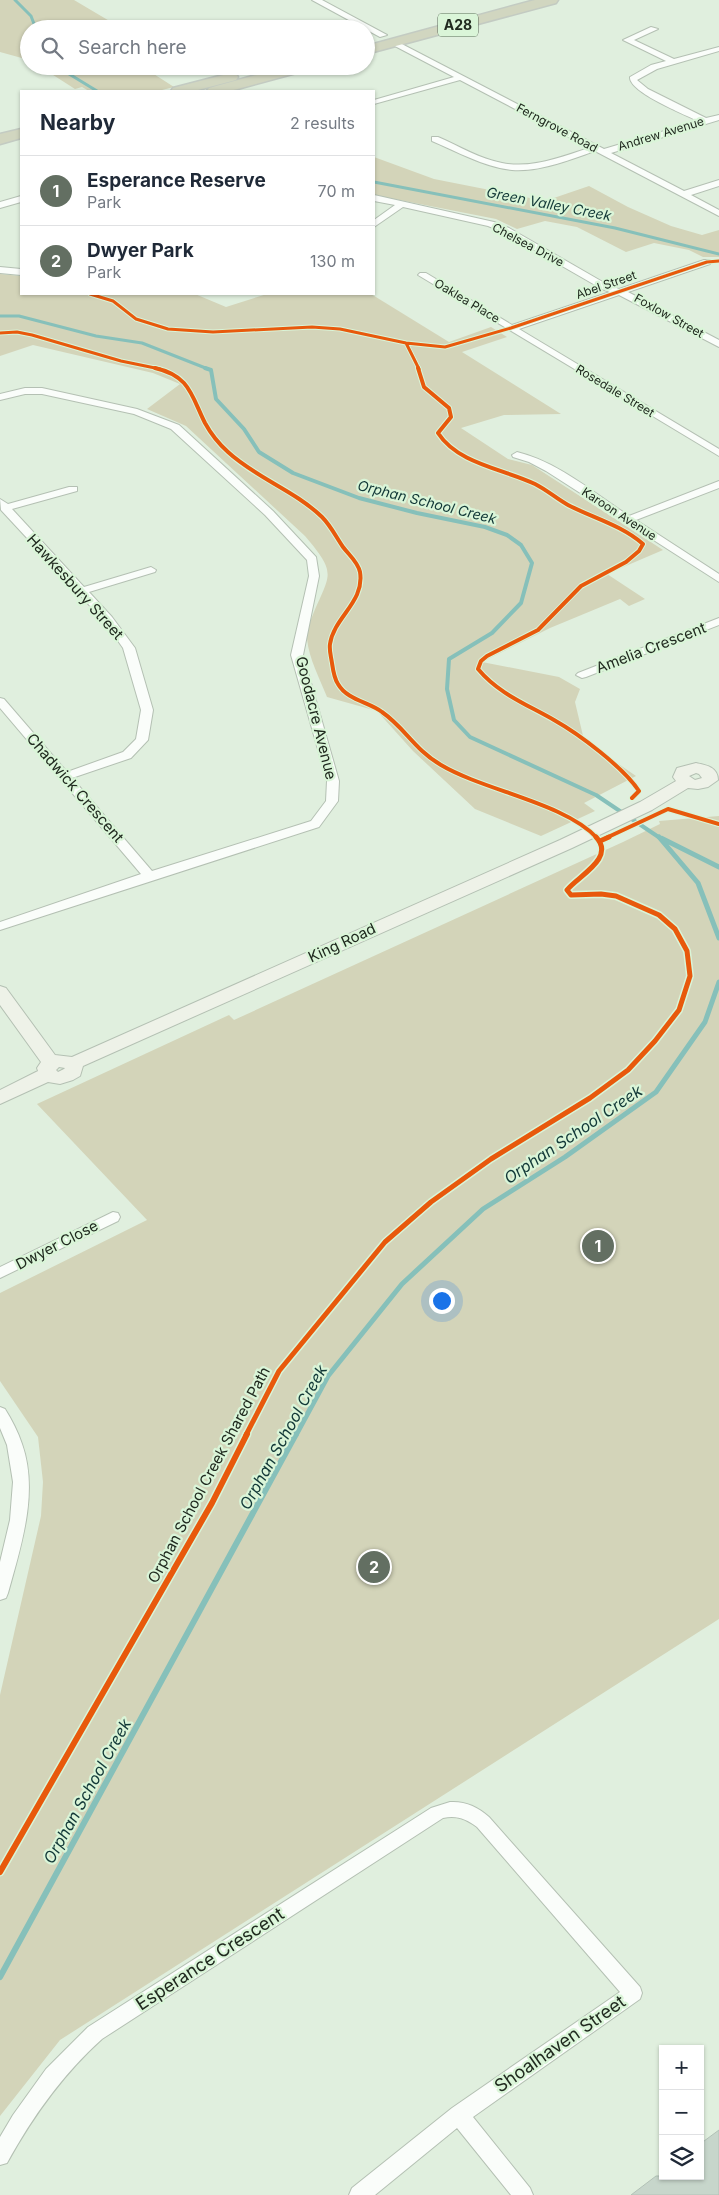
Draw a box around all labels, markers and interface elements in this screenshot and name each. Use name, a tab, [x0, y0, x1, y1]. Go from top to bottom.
road number: A28	[438, 14, 478, 36]
search box	[20, 20, 375, 75]
icon: search	[38, 34, 66, 62]
text: Search here	[78, 36, 187, 59]
street label: Ferngrove Road	[514, 100, 600, 155]
text: Nearby	[40, 110, 115, 135]
text: 2 results	[290, 113, 355, 133]
street label: Andrew Avenue	[616, 113, 706, 154]
text: Esperance Reserve	[87, 169, 266, 192]
text: 1	[53, 181, 59, 201]
text: 70 m	[318, 181, 355, 201]
water label: Green Valley Creek	[485, 183, 613, 224]
text: Park	[87, 192, 121, 212]
street label: Chelsea Drive	[490, 219, 567, 270]
text: Dwyer Park	[87, 239, 194, 262]
text: 2	[51, 251, 61, 271]
text: 130 m	[310, 251, 355, 271]
text: Park	[87, 262, 121, 282]
street label: Abel Street	[574, 267, 638, 302]
street label: Oaklea Place	[432, 275, 503, 326]
street label: Foxlow Street	[632, 290, 707, 341]
street label: Rosedale Street	[573, 361, 657, 420]
water label: Orphan School Creek	[356, 476, 499, 527]
street label: Karoon Avenue	[579, 484, 659, 543]
street label: Hawkesbury Street	[23, 530, 128, 643]
street label: Amelia Crescent	[593, 618, 709, 677]
street label: Goodacre Avenue	[292, 654, 341, 782]
street label: Chadwick Crescent	[23, 729, 128, 846]
street label: King Road	[305, 919, 379, 966]
water label: Orphan School Creek	[500, 1080, 646, 1188]
street label: Dwyer Close	[12, 1216, 101, 1273]
pin: 1	[582, 1227, 614, 1265]
your location	[429, 1288, 455, 1314]
water label: Orphan School Creek	[235, 1361, 331, 1513]
street label: Orphan School Creek Shared Path	[143, 1363, 274, 1586]
pin: 2	[358, 1548, 390, 1586]
water label: Orphan School Creek	[39, 1715, 135, 1867]
street label: Esperance Crescent	[132, 1903, 288, 2014]
street label: Shoalhaven Street	[490, 1991, 629, 2097]
map controls	[659, 2045, 704, 2180]
button: +	[659, 2045, 704, 2090]
button: −	[659, 2090, 704, 2135]
button: layers	[659, 2135, 704, 2180]

